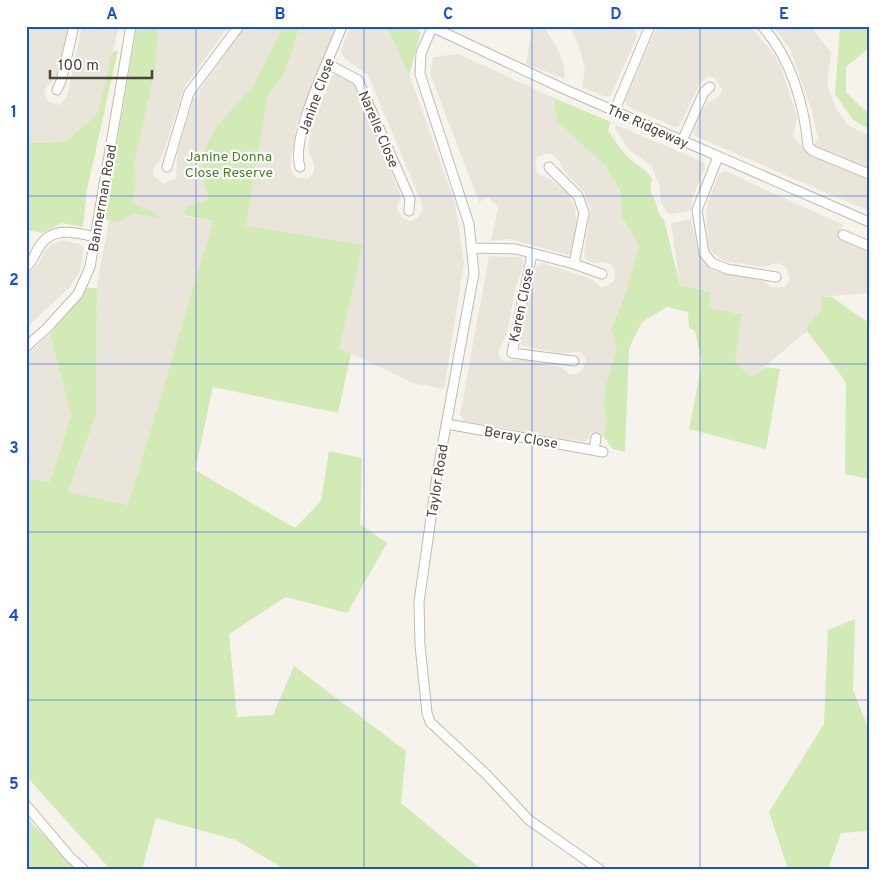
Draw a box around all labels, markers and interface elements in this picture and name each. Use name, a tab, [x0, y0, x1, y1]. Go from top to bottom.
text: A	[106, 5, 118, 25]
text: B	[274, 5, 286, 25]
text: C	[443, 5, 453, 25]
text: D	[610, 5, 622, 25]
text: E	[779, 5, 789, 25]
scale bar	[50, 48, 152, 80]
street label: Janine Close	[296, 56, 339, 137]
text: 100 m	[58, 57, 99, 76]
street label: Narelle Close	[354, 88, 402, 171]
street label: The Ridgeway	[604, 102, 691, 153]
text: 1	[11, 103, 17, 123]
street label: Bannerman Road	[86, 143, 121, 253]
park label: Janine Donna Close Reserve	[185, 149, 273, 182]
street label: Karen Close	[506, 267, 539, 344]
text: 2	[9, 271, 19, 291]
street label: Beray Close	[483, 424, 559, 453]
text: 3	[9, 439, 19, 459]
street label: Taylor Road	[424, 443, 453, 519]
text: 4	[9, 607, 19, 627]
text: 5	[9, 775, 19, 795]

